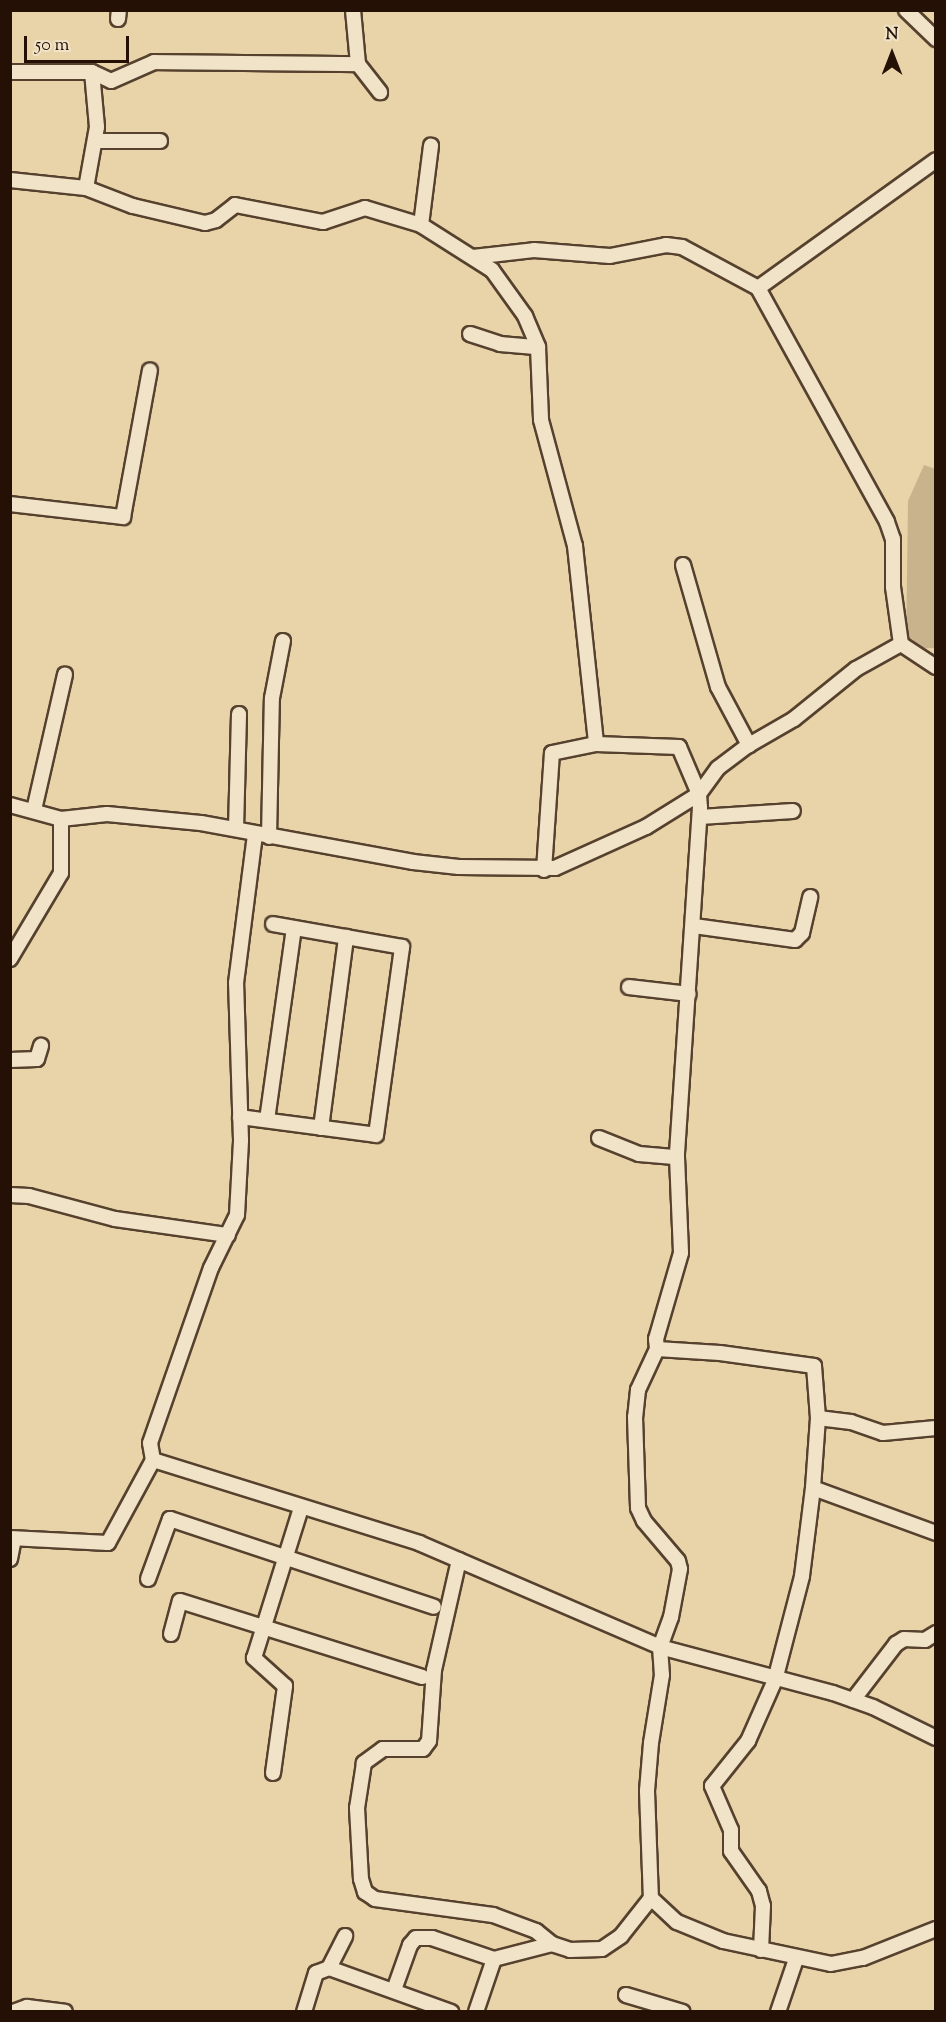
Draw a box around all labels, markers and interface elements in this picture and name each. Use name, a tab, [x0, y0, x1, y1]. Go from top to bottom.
scale bar	[27, 24, 132, 62]
north arrow	[862, 24, 922, 84]
text: N	[886, 24, 898, 47]
text: 50 m	[35, 33, 69, 59]

